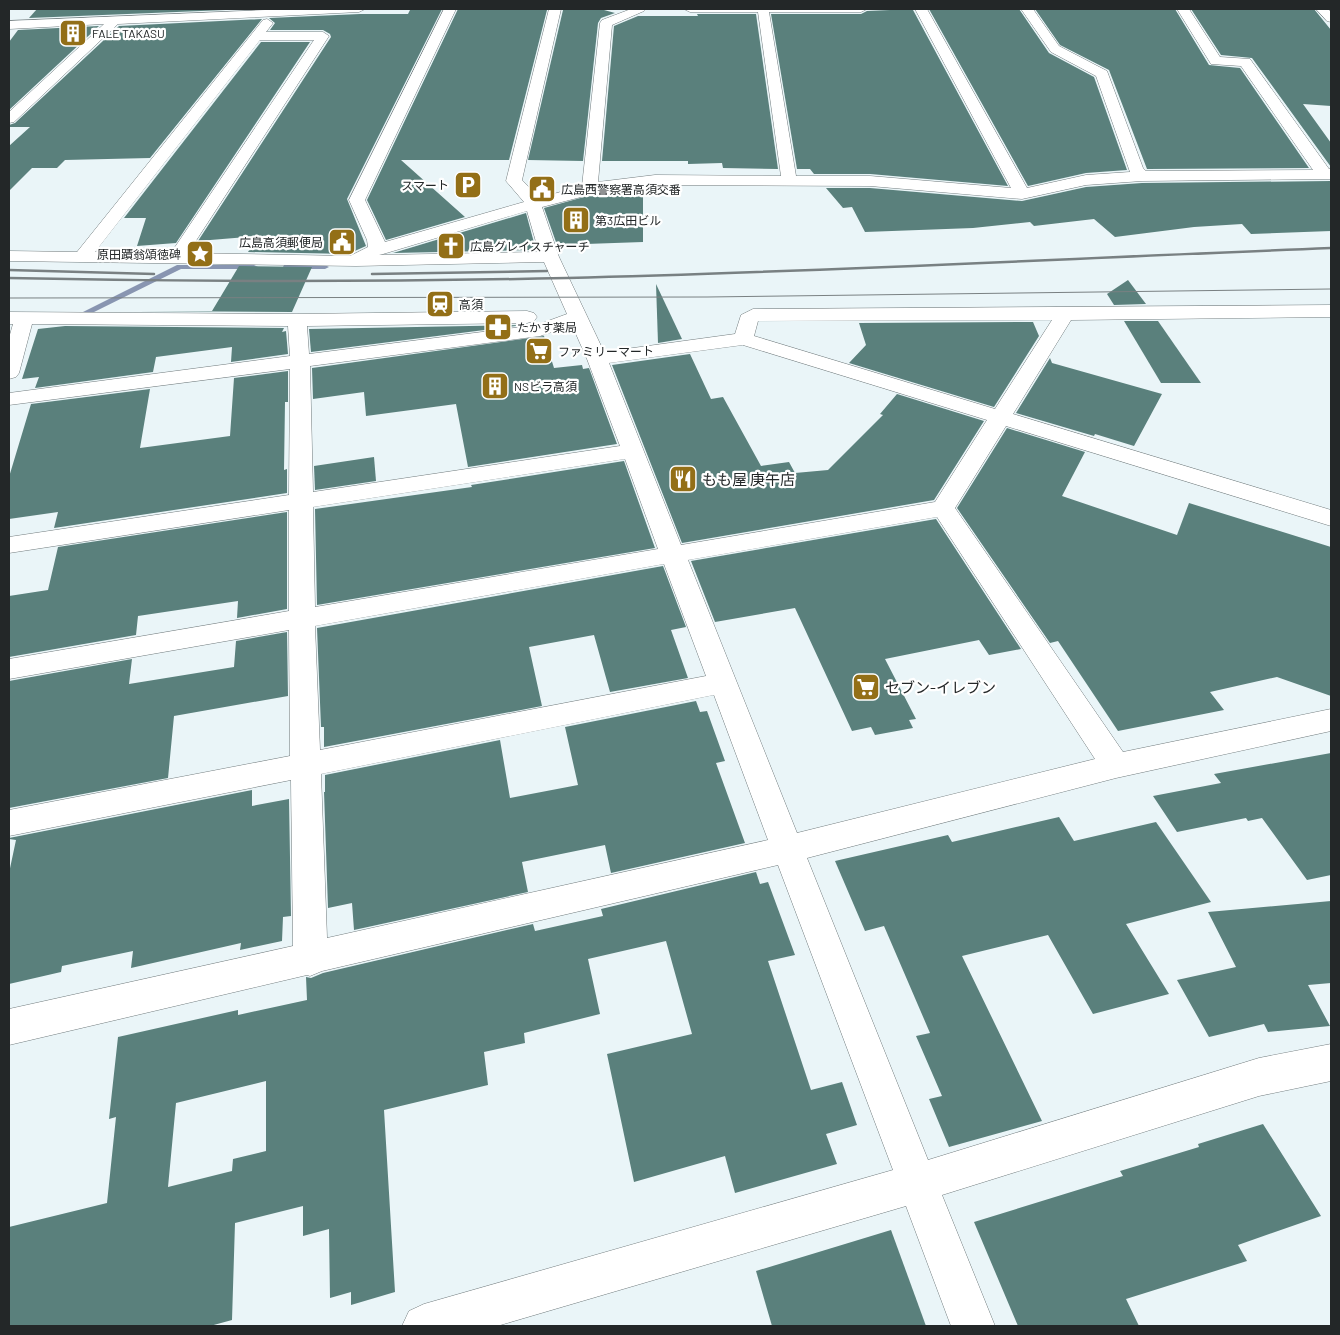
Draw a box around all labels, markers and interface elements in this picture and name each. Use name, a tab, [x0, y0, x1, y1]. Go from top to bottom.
building icon: FALE TAKASU	[58, 18, 88, 48]
place label: FALE TAKASU	[92, 26, 165, 40]
parking icon: スマート	[453, 170, 483, 200]
public building icon: 広島西警察署高須交番	[527, 174, 557, 204]
place label: スマート	[401, 178, 449, 192]
place label: 広島西警察署高須交番	[561, 182, 681, 196]
building icon: 第3広田ビル	[561, 205, 591, 235]
place label: 第3広田ビル	[595, 213, 661, 227]
public building icon: 広島高須郵便局	[327, 227, 357, 257]
church icon: 広島グレイスチャーチ	[436, 231, 466, 261]
place label: 広島高須郵便局	[239, 235, 323, 249]
place icon: 原田蹟翁頌徳碑	[185, 239, 215, 269]
place label: 広島グレイスチャーチ	[470, 239, 590, 253]
place label: 原田蹟翁頌徳碑	[97, 247, 181, 261]
station icon: 高須	[425, 289, 455, 319]
place label: 高須	[459, 297, 483, 311]
pharmacy icon: たかす薬局	[483, 312, 513, 342]
place label: たかす薬局	[517, 320, 577, 334]
supermarket icon: ファミリーマート	[524, 336, 554, 366]
place label: ファミリーマート	[558, 344, 654, 358]
building icon: NSビラ高須	[480, 371, 510, 401]
place label: NSビラ高須	[514, 379, 577, 393]
restaurant icon: もも屋 庚午店	[668, 464, 698, 494]
place label: もも屋 庚午店	[702, 470, 795, 488]
supermarket icon: セブン-イレブン	[851, 672, 881, 702]
place label: セブン-イレブン	[885, 678, 996, 696]

